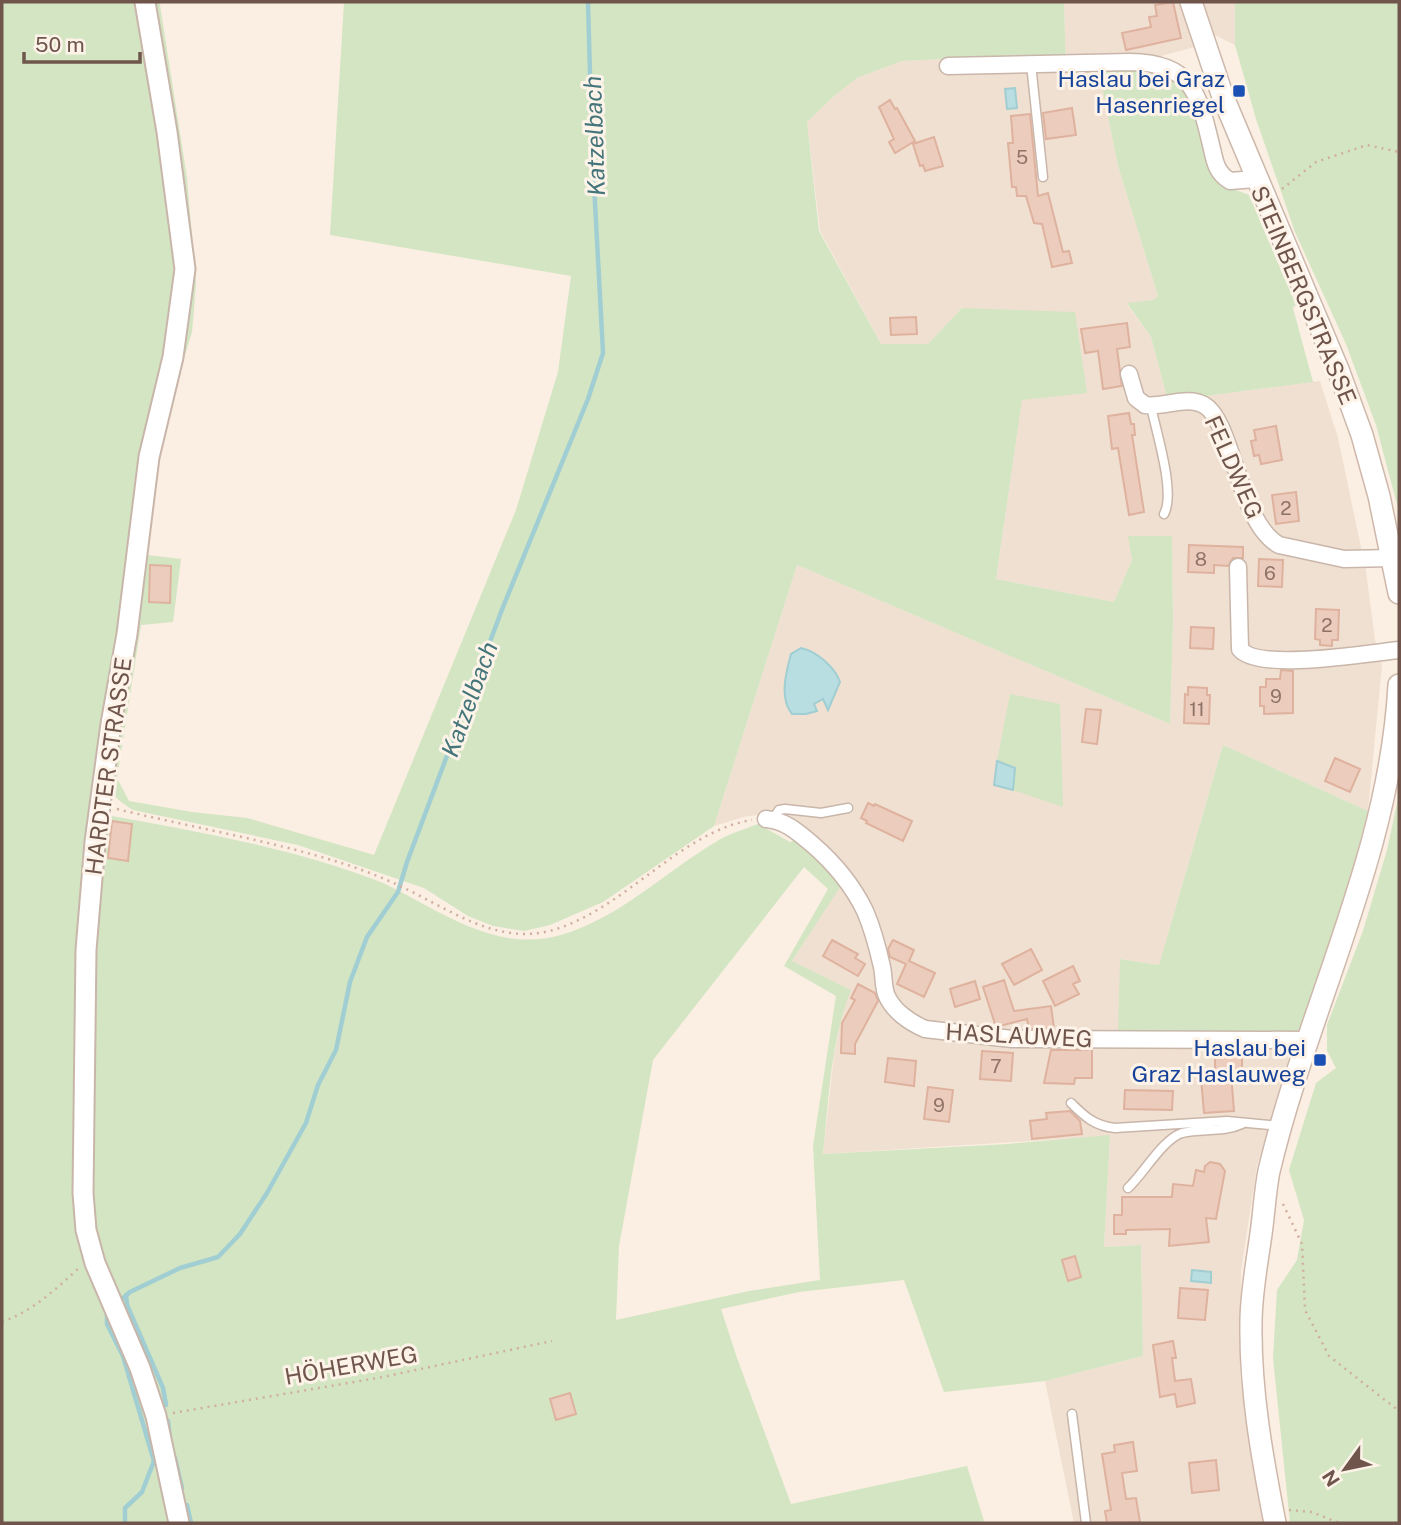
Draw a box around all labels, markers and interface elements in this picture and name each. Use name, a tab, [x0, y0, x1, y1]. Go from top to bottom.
scale bar	[24, 21, 140, 65]
text: 50 m	[35, 32, 85, 57]
place label: Haslau bei Graz Hasenriegel	[1058, 65, 1225, 118]
water label: Katzelbach	[578, 75, 610, 197]
marker: Haslau bei Graz Hasenriegel	[1231, 83, 1247, 99]
house number: 5	[1016, 146, 1028, 168]
street label: STEINBERGSTRASSE	[1246, 182, 1362, 408]
street label: FELDWEG	[1199, 411, 1269, 523]
house number: 2	[1280, 497, 1292, 519]
house number: 8	[1195, 548, 1207, 570]
house number: 6	[1264, 562, 1276, 584]
house number: 2	[1321, 614, 1333, 636]
water label: Katzelbach	[435, 638, 503, 760]
street label: HARDTER STRASSE	[79, 655, 137, 877]
house number: 9	[1270, 685, 1282, 707]
house number: 11	[1189, 698, 1205, 720]
street label: HASLAUWEG	[945, 1018, 1093, 1052]
place label: Haslau bei Graz Haslauweg	[1132, 1034, 1306, 1087]
marker: Haslau bei Graz Haslauweg	[1312, 1052, 1328, 1068]
house number: 7	[990, 1055, 1002, 1077]
house number: 9	[933, 1094, 945, 1116]
street label: HÖHERWEG	[282, 1340, 420, 1390]
north arrow	[1310, 1434, 1380, 1504]
text: N	[1317, 1466, 1344, 1490]

